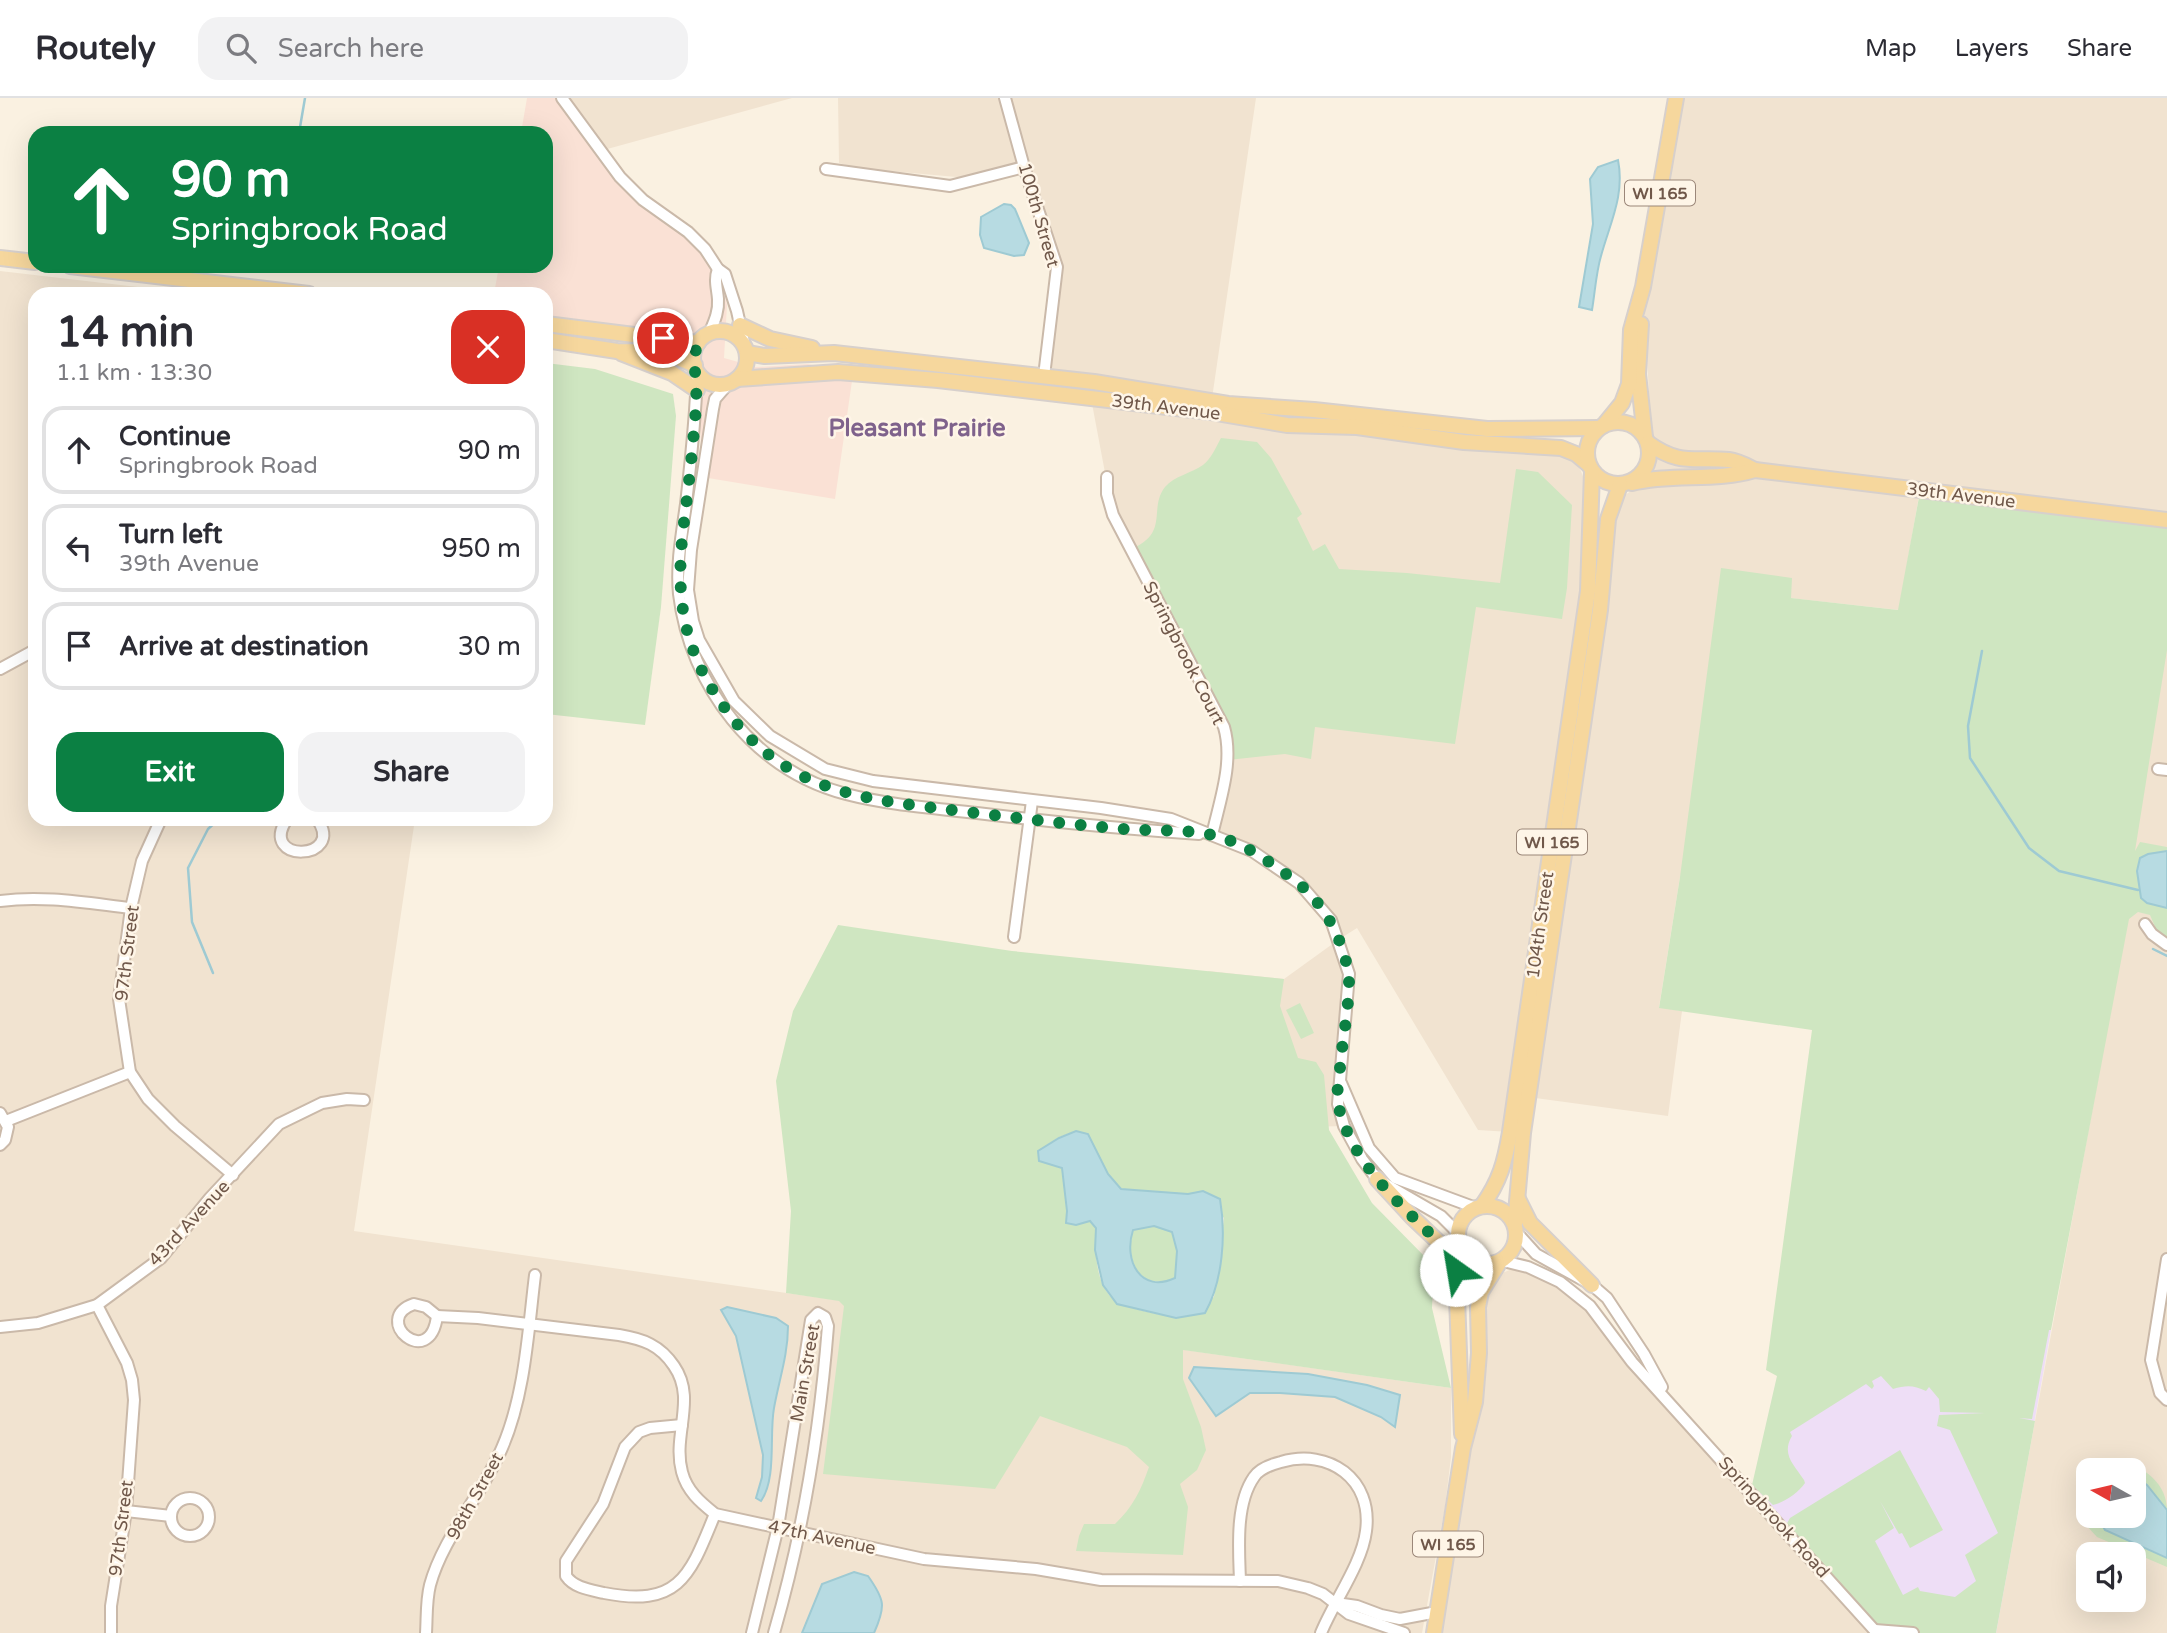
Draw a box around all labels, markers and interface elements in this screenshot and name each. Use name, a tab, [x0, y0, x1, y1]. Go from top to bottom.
search box	[198, 17, 688, 80]
text: Routely	[35, 29, 156, 68]
icon: search	[222, 29, 260, 67]
text: Search here	[278, 33, 424, 64]
text: Map	[1865, 34, 1917, 63]
text: Layers	[1955, 34, 2029, 63]
text: Share	[2067, 34, 2132, 63]
text: 90 m	[171, 151, 290, 210]
icon: ahead	[56, 154, 147, 245]
street label: 100th Street	[1014, 160, 1064, 270]
road number: WI 165	[1625, 180, 1695, 206]
text: Springbrook Road	[171, 211, 448, 249]
text: 14 min	[56, 307, 194, 358]
pin	[633, 308, 693, 368]
button: close	[451, 310, 525, 384]
icon: arrive	[644, 319, 682, 357]
text: 1.1 km · 13:30	[56, 359, 212, 387]
street label: 39th Avenue	[1110, 389, 1222, 425]
district label: Pleasant Prairie	[828, 414, 1006, 443]
text: Continue	[119, 421, 231, 452]
icon: ahead	[60, 431, 98, 469]
text: 90 m	[458, 435, 521, 466]
text: Springbrook Road	[119, 452, 318, 480]
street label: 39th Avenue	[1905, 477, 2017, 513]
text: Turn left	[119, 519, 222, 550]
icon: left	[60, 529, 98, 567]
text: 950 m	[441, 533, 521, 564]
text: 39th Avenue	[119, 550, 259, 578]
street label: Springbrook Court	[1138, 577, 1230, 729]
icon: arrive	[60, 627, 98, 665]
text: Arrive at destination	[119, 631, 369, 662]
text: 30 m	[458, 631, 521, 662]
button: Exit	[56, 732, 284, 812]
button: Share	[298, 732, 525, 812]
road number: WI 165	[1517, 830, 1587, 855]
street label: 104th Street	[1522, 870, 1558, 980]
street label: 97th Street	[110, 904, 144, 1002]
street label: 43rd Avenue	[144, 1175, 234, 1271]
position arrow	[1419, 1233, 1493, 1307]
street label: Main Street	[786, 1322, 824, 1424]
street label: 98th Street	[442, 1448, 508, 1544]
street label: Springbrook Road	[1714, 1452, 1834, 1582]
north arrow	[2076, 1458, 2146, 1528]
map controls	[2076, 1458, 2146, 1612]
street label: 97th Street	[104, 1479, 138, 1577]
street label: 47th Avenue	[766, 1515, 878, 1559]
road number: WI 165	[1413, 1532, 1483, 1556]
button: sound	[2076, 1542, 2146, 1612]

